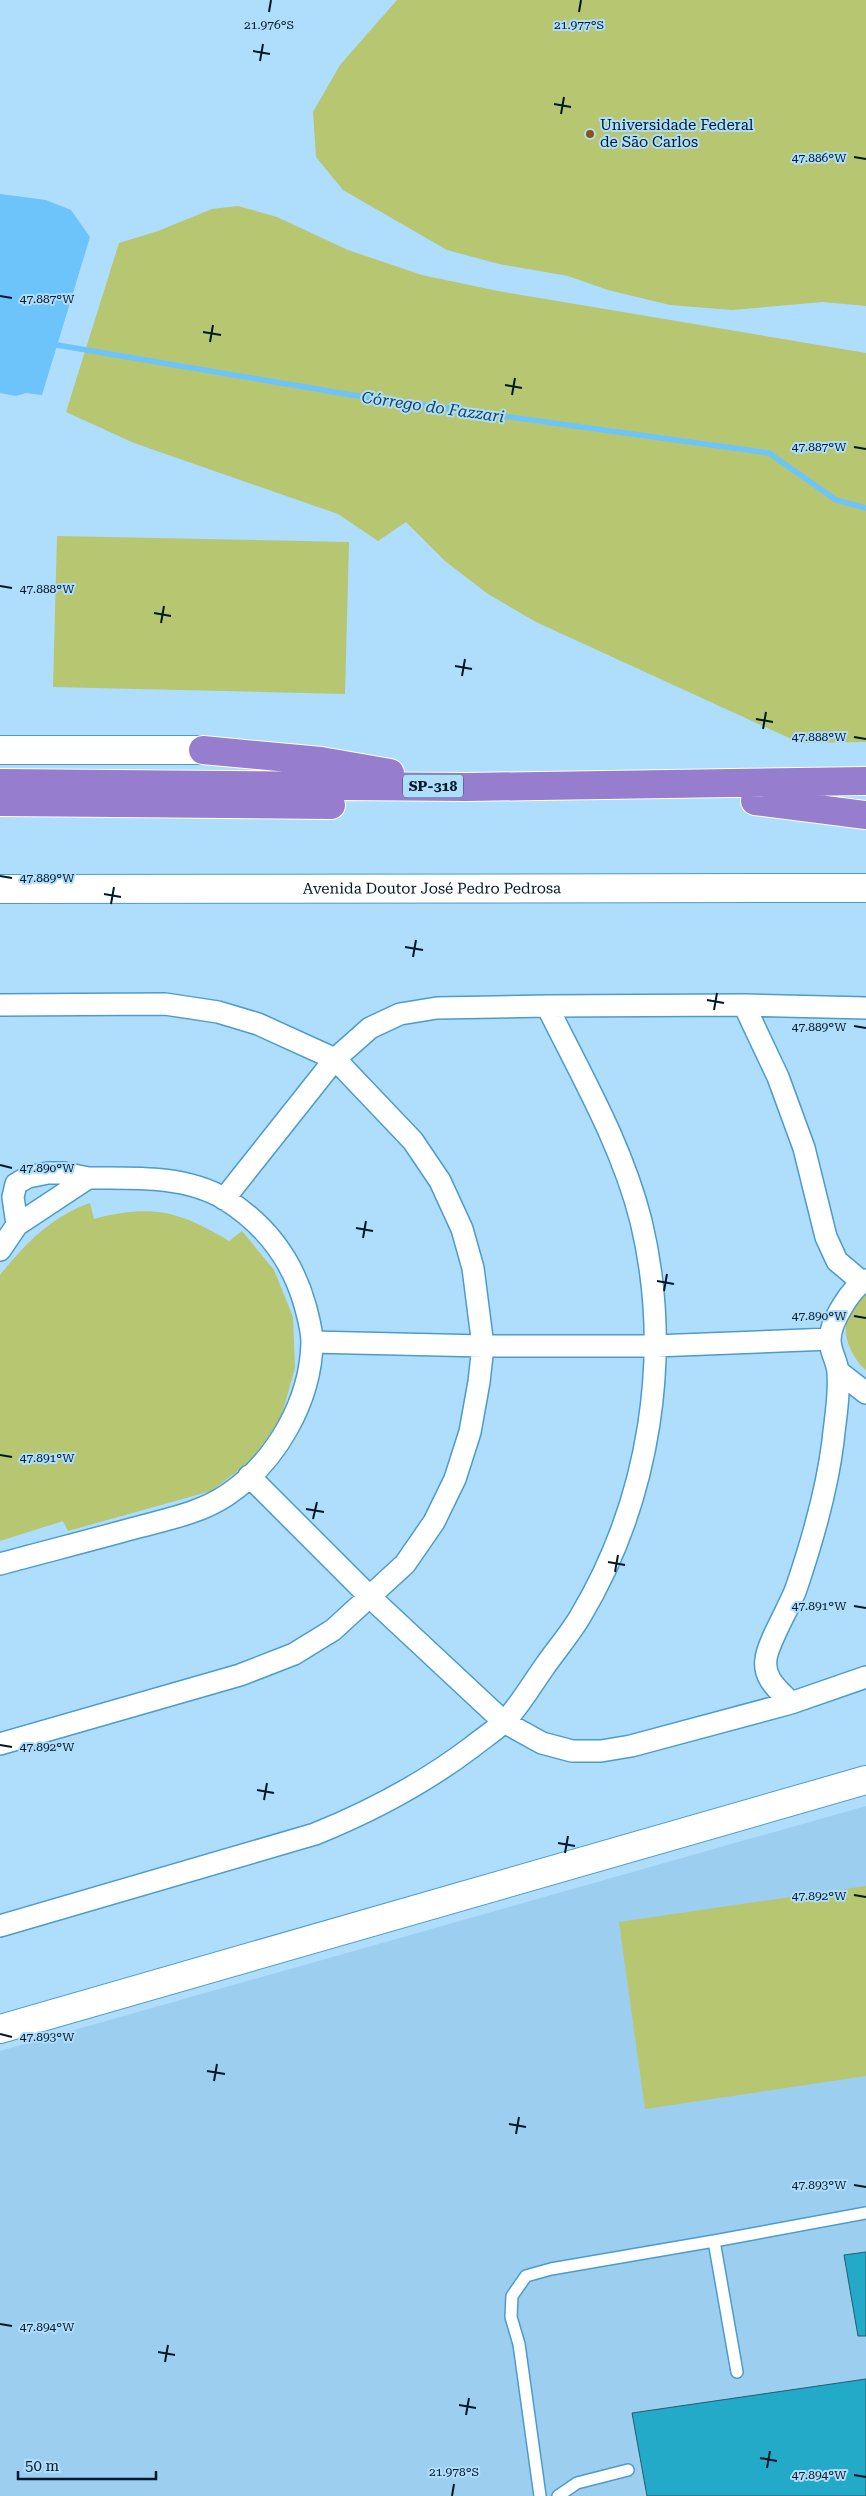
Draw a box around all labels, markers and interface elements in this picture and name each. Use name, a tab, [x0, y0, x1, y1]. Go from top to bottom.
text: 21.976°S	[244, 18, 294, 32]
text: 21.977°S	[554, 18, 604, 32]
place label: Universidade Federal de São Carlos	[600, 116, 754, 151]
marker: Universidade Federal de São Carlos	[584, 128, 596, 140]
text: 47.886°W	[792, 151, 847, 165]
text: 47.887°W	[20, 292, 75, 306]
water label: Córrego do Fazzari	[360, 388, 506, 426]
text: 47.887°W	[792, 440, 847, 454]
text: 47.888°W	[20, 582, 75, 596]
text: 47.888°W	[792, 730, 847, 744]
road number: SP-318	[403, 774, 463, 798]
text: 47.889°W	[20, 871, 75, 885]
street label: Avenida Doutor José Pedro Pedrosa	[303, 879, 561, 898]
text: 47.889°W	[792, 1020, 847, 1034]
text: 47.890°W	[20, 1161, 75, 1175]
text: 47.890°W	[792, 1309, 847, 1323]
text: 47.891°W	[20, 1451, 75, 1465]
text: 47.891°W	[792, 1599, 847, 1613]
text: 47.892°W	[20, 1740, 75, 1754]
text: 47.892°W	[792, 1889, 847, 1903]
text: 47.893°W	[20, 2030, 75, 2044]
text: 47.893°W	[792, 2178, 847, 2192]
text: 47.894°W	[20, 2320, 75, 2334]
scale bar	[18, 2448, 155, 2480]
text: 50 m	[25, 2457, 60, 2475]
text: 21.978°S	[429, 2465, 479, 2479]
text: 47.894°W	[792, 2468, 847, 2482]

